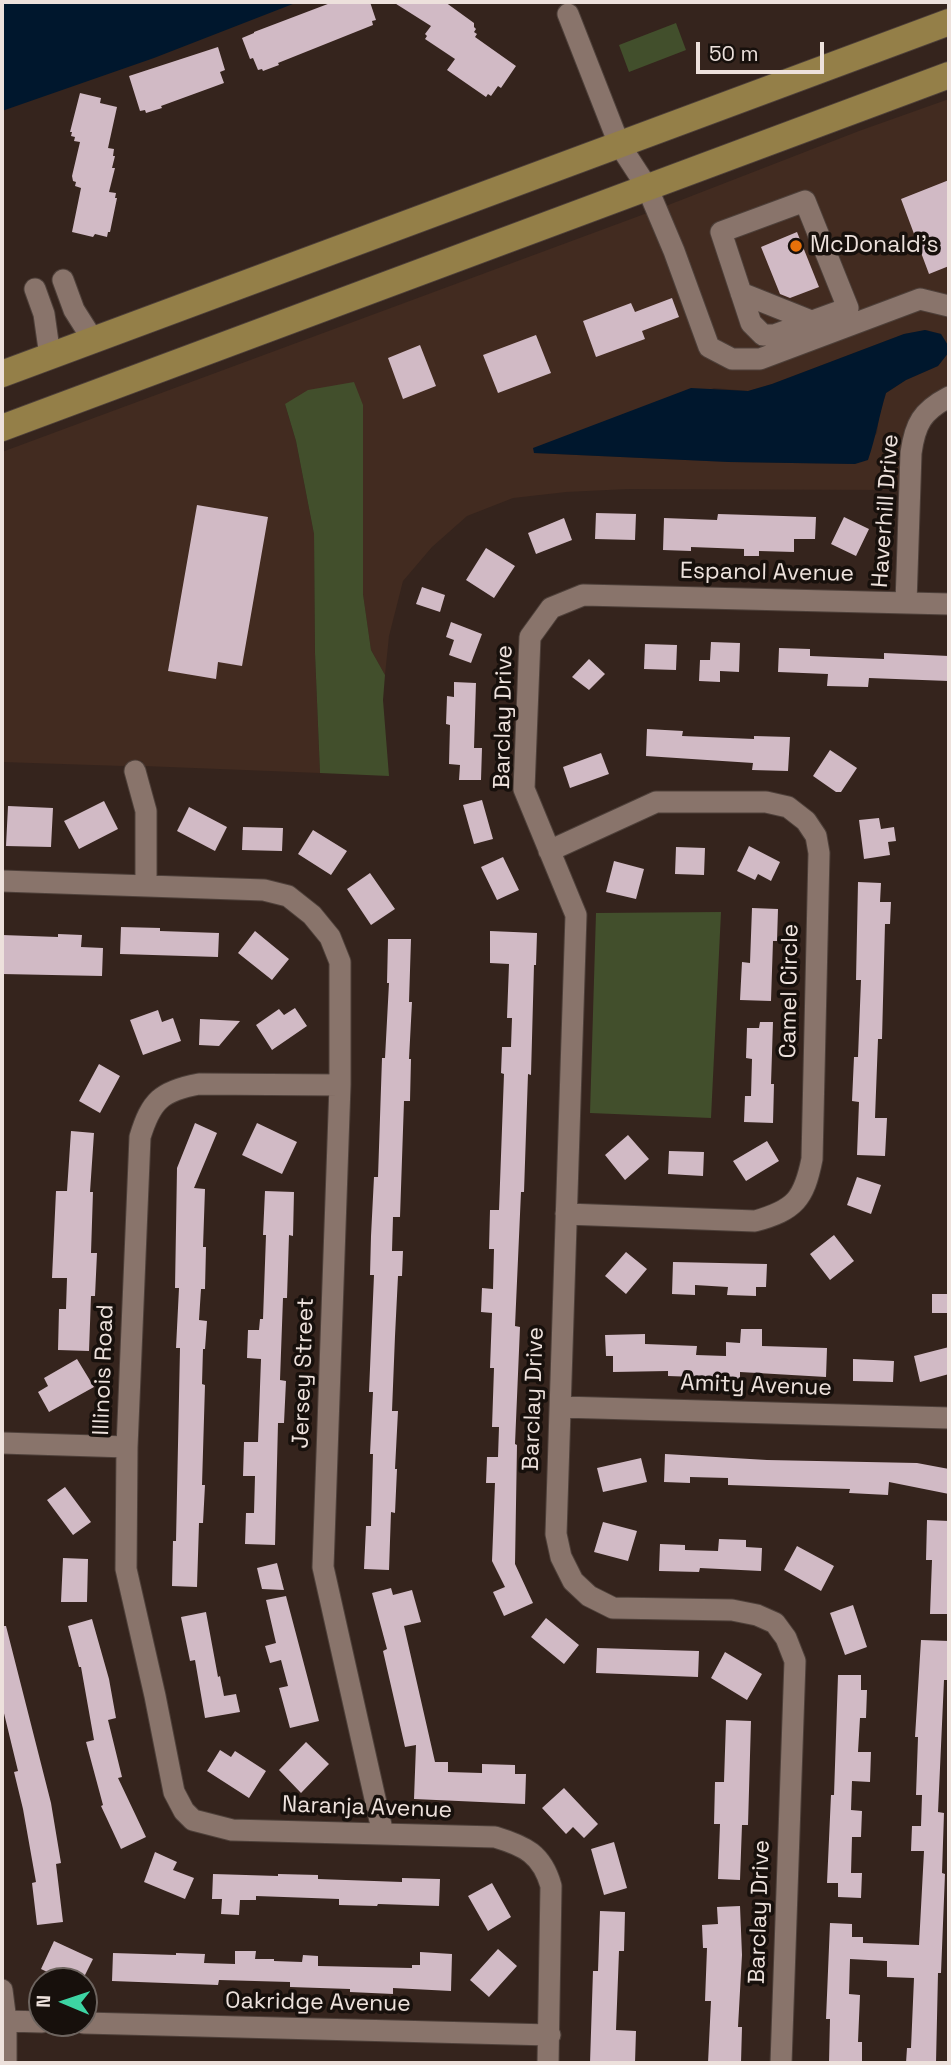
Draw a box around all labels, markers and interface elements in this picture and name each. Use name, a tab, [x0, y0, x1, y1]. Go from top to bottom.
scale bar	[699, 28, 827, 72]
text: 50 m	[709, 40, 759, 67]
place label: McDonald's	[810, 232, 939, 260]
marker: McDonald's	[788, 238, 804, 254]
street label: Haverhill Drive	[867, 433, 905, 589]
street label: Espanol Avenue	[680, 558, 854, 588]
street label: Barclay Drive	[489, 645, 519, 789]
street label: Camel Circle	[775, 923, 805, 1059]
street label: Jersey Street	[288, 1297, 320, 1449]
street label: Illinois Road	[88, 1304, 120, 1436]
street label: Barclay Drive	[518, 1327, 550, 1471]
street label: Amity Avenue	[680, 1370, 832, 1402]
street label: Naranja Avenue	[281, 1791, 453, 1825]
street label: Barclay Drive	[744, 1840, 776, 1984]
north arrow	[28, 1967, 98, 2037]
street label: Oakridge Avenue	[225, 1988, 411, 2018]
text: N	[31, 1995, 56, 2008]

